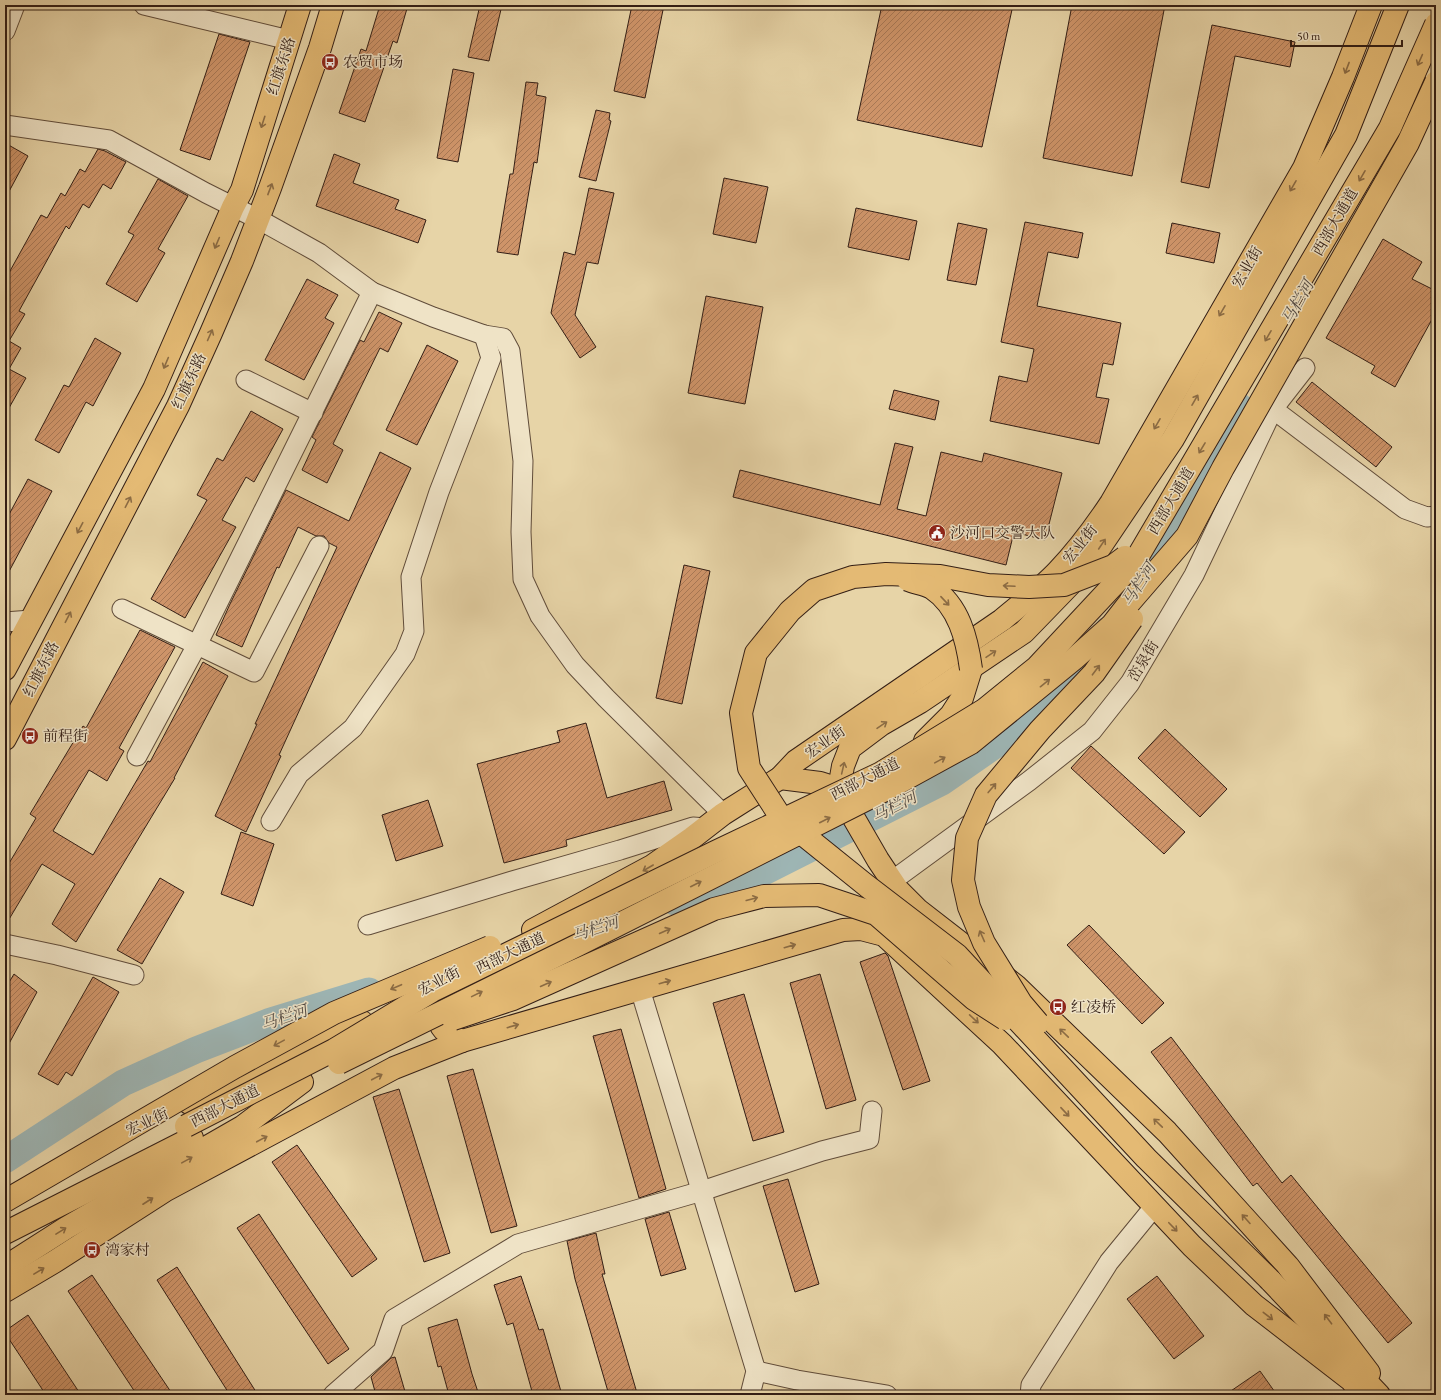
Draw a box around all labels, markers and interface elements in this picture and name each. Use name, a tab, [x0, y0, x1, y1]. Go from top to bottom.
scale bar	[1291, 22, 1402, 48]
text: 50 m	[1297, 28, 1321, 44]
street label: 红旗东路	[262, 34, 299, 97]
bus stop icon: 农贸市场	[320, 52, 340, 72]
place label: 农贸市场	[343, 52, 403, 71]
one-way arrow	[1416, 53, 1423, 65]
one-way arrow	[1342, 61, 1350, 73]
one-way arrow	[259, 116, 266, 129]
one-way arrow	[1358, 170, 1366, 182]
one-way arrow	[1289, 180, 1297, 192]
one-way arrow	[266, 183, 274, 195]
street label: 西部大通道	[1308, 185, 1362, 259]
one-way arrow	[213, 237, 220, 249]
street label: 宏业街	[1227, 243, 1266, 291]
water label: 马栏河	[1277, 274, 1320, 328]
one-way arrow	[1217, 305, 1225, 317]
one-way arrow	[207, 329, 214, 341]
one-way arrow	[1264, 330, 1272, 342]
street label: 红旗东路	[167, 350, 210, 412]
one-way arrow	[161, 356, 169, 368]
one-way arrow	[1192, 394, 1200, 406]
one-way arrow	[1152, 417, 1160, 429]
one-way arrow	[1198, 442, 1206, 454]
street label: 西部大通道	[1143, 464, 1198, 538]
one-way arrow	[125, 496, 132, 508]
street label: 宏业街	[1058, 520, 1101, 567]
one-way arrow	[76, 522, 84, 534]
public building icon: 沙河口交警大队	[927, 523, 947, 543]
place label: 沙河口交警大队	[950, 523, 1055, 542]
one-way arrow	[1098, 539, 1106, 550]
water label: 马栏河	[1117, 556, 1162, 610]
one-way arrow	[1003, 583, 1016, 590]
one-way arrow	[941, 596, 950, 606]
one-way arrow	[65, 611, 72, 623]
street label: 峦泉街	[1123, 637, 1162, 685]
street label: 红旗东路	[18, 638, 63, 700]
one-way arrow	[985, 650, 996, 658]
one-way arrow	[1092, 664, 1100, 675]
one-way arrow	[1039, 679, 1050, 687]
street label: 宏业街	[801, 721, 849, 762]
one-way arrow	[876, 721, 887, 729]
bus stop icon: 前程街	[20, 726, 40, 746]
place label: 前程街	[43, 726, 88, 745]
street label: 西部大通道	[827, 753, 903, 804]
one-way arrow	[934, 755, 946, 763]
one-way arrow	[839, 762, 847, 775]
one-way arrow	[987, 782, 996, 793]
water label: 马栏河	[868, 785, 923, 827]
one-way arrow	[819, 816, 831, 823]
one-way arrow	[643, 865, 655, 872]
one-way arrow	[690, 880, 702, 887]
one-way arrow	[745, 895, 758, 902]
water label: 马栏河	[569, 910, 624, 946]
one-way arrow	[658, 927, 670, 934]
street label: 西部大通道	[472, 928, 548, 978]
one-way arrow	[977, 931, 985, 943]
one-way arrow	[783, 942, 796, 949]
street label: 宏业街	[414, 962, 463, 1000]
one-way arrow	[658, 978, 671, 985]
one-way arrow	[540, 980, 552, 987]
one-way arrow	[391, 983, 403, 991]
one-way arrow	[471, 990, 483, 997]
bus stop icon: 红凌桥	[1048, 997, 1068, 1017]
place label: 红凌桥	[1071, 997, 1116, 1016]
water label: 马栏河	[258, 999, 313, 1035]
one-way arrow	[969, 1014, 979, 1023]
one-way arrow	[507, 1022, 520, 1029]
one-way arrow	[1059, 1028, 1069, 1038]
one-way arrow	[274, 1039, 286, 1047]
one-way arrow	[371, 1073, 383, 1081]
street label: 西部大通道	[187, 1080, 263, 1131]
street label: 宏业街	[122, 1103, 171, 1140]
one-way arrow	[1060, 1106, 1069, 1116]
one-way arrow	[1153, 1118, 1163, 1128]
one-way arrow	[256, 1134, 268, 1142]
one-way arrow	[181, 1155, 193, 1163]
one-way arrow	[142, 1197, 154, 1205]
one-way arrow	[1241, 1214, 1250, 1224]
one-way arrow	[1168, 1222, 1178, 1232]
one-way arrow	[56, 1226, 67, 1235]
bus stop icon: 湾家村	[82, 1240, 102, 1260]
place label: 湾家村	[105, 1240, 150, 1259]
one-way arrow	[33, 1266, 45, 1274]
one-way arrow	[1262, 1311, 1273, 1320]
one-way arrow	[1324, 1314, 1332, 1325]

